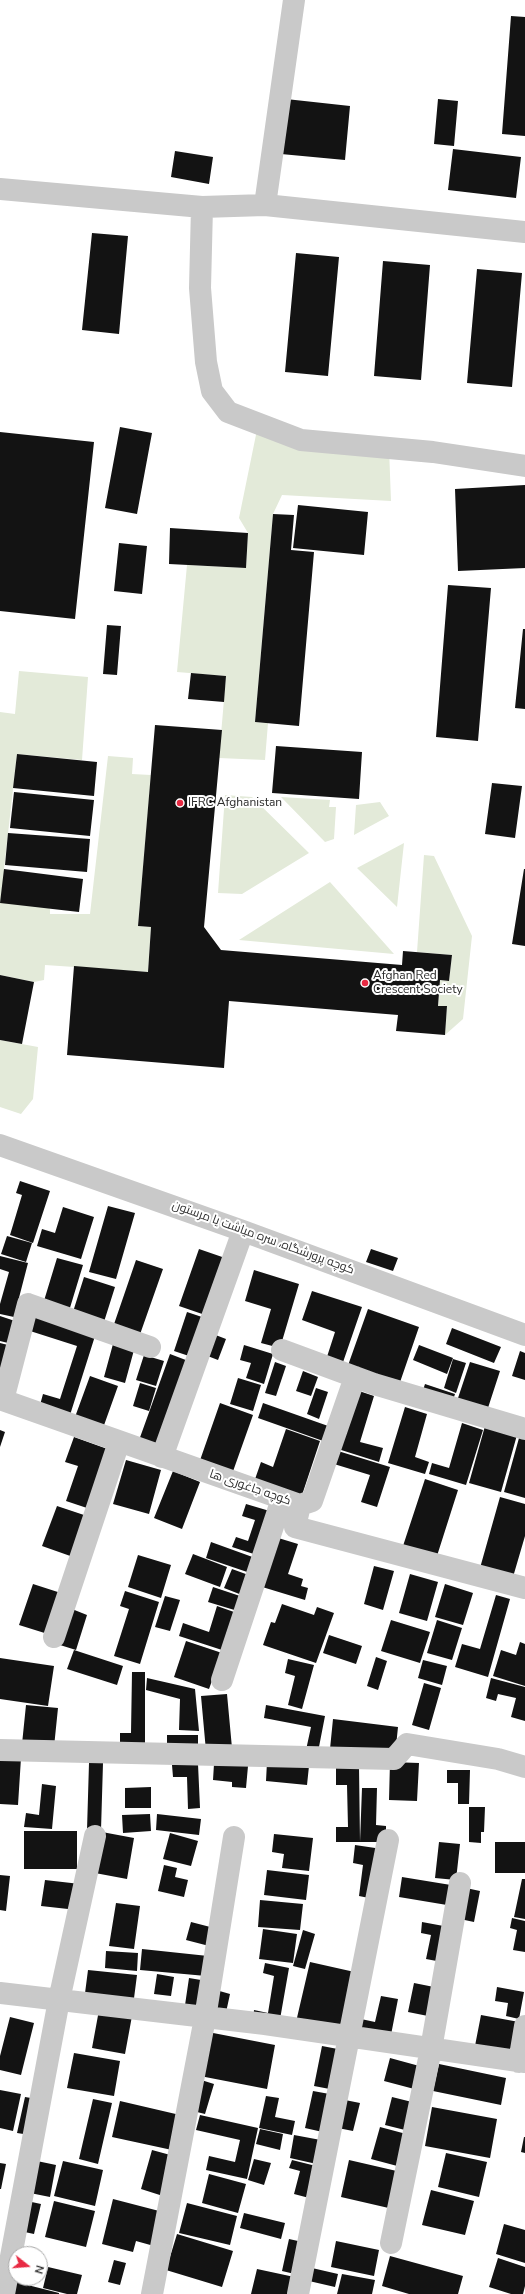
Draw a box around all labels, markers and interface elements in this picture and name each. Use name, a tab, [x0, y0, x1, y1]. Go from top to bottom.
place label: IFRC Afghanistan	[188, 796, 282, 810]
marker: IFRC Afghanistan	[175, 798, 185, 808]
place label: Afghan Red Crescent Society	[373, 969, 463, 997]
marker: Afghan Red Crescent Society	[360, 978, 370, 988]
street label: کوچه پرورشگاه، سره میاشت یا مرستون	[170, 1198, 356, 1278]
street label: کوچه جاغوری ها	[207, 1467, 293, 1509]
north arrow	[8, 2246, 48, 2286]
text: N	[31, 2263, 47, 2275]

